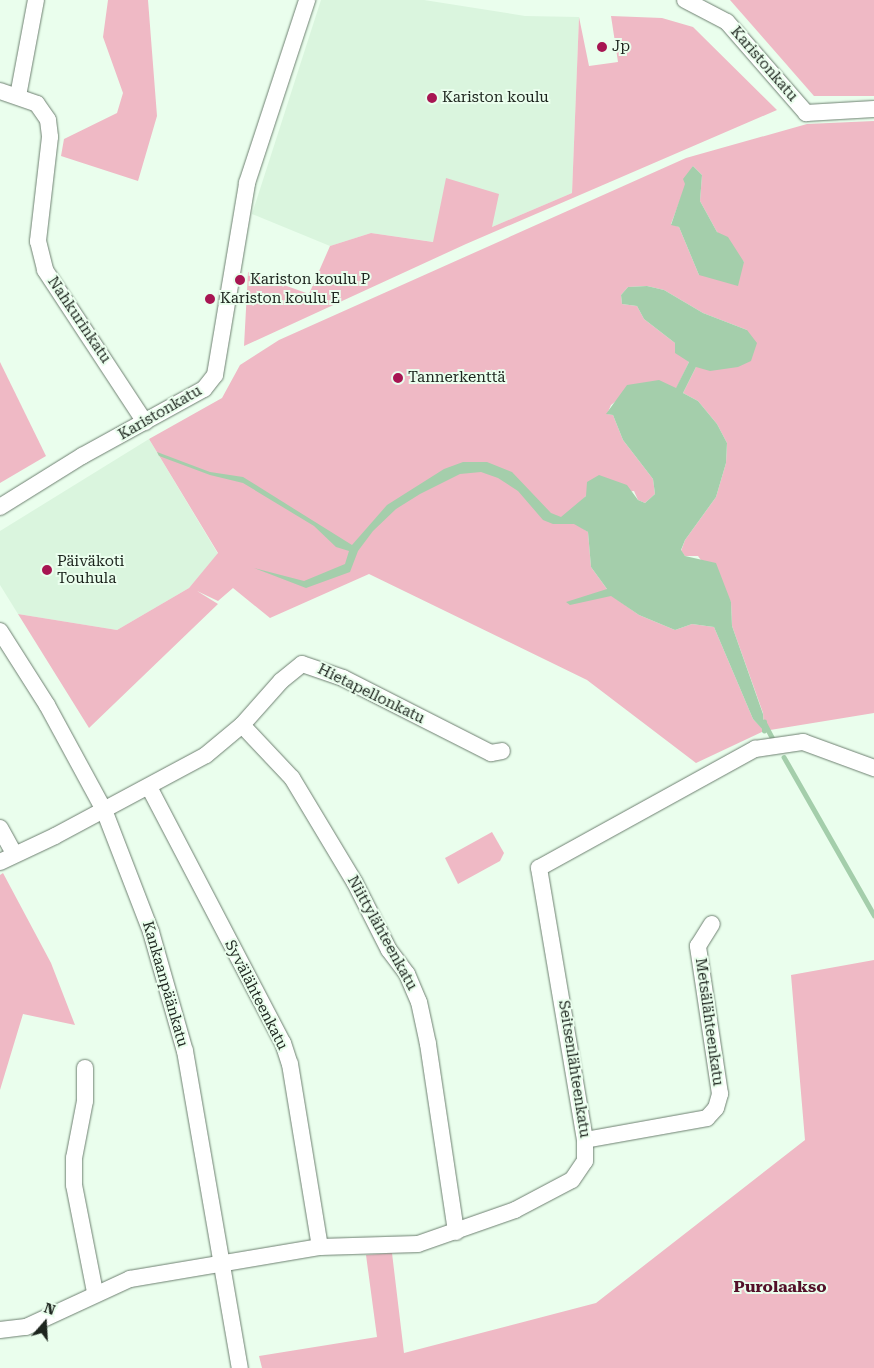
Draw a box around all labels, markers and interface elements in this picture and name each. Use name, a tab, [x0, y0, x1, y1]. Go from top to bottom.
street label: Karistonkatu	[727, 23, 801, 105]
place label: Jp	[612, 38, 630, 56]
marker: Jp	[596, 41, 608, 53]
place label: Kariston koulu	[442, 89, 549, 107]
marker: Kariston koulu	[426, 92, 438, 104]
place label: Kariston koulu P	[250, 271, 370, 289]
street label: Nahkurinkatu	[43, 273, 115, 367]
marker: Kariston koulu P	[234, 274, 246, 286]
place label: Kariston koulu E	[220, 290, 340, 308]
marker: Kariston koulu E	[204, 293, 216, 305]
place label: Tannerkenttä	[408, 369, 505, 387]
marker: Tannerkenttä	[392, 372, 404, 384]
street label: Karistonkatu	[115, 382, 205, 444]
place label: Päiväkoti Touhula	[57, 552, 124, 587]
marker: Päiväkoti Touhula	[41, 564, 53, 576]
street label: Hietapellonkatu	[315, 660, 427, 728]
street label: Niittylähteenkatu	[343, 873, 421, 993]
street label: Kankaanpäänkatu	[138, 919, 192, 1049]
street label: Syvälähteenkatu	[221, 937, 291, 1053]
street label: Metsälähteenkatu	[691, 957, 727, 1087]
street label: Seitsenlähteenkatu	[554, 999, 594, 1139]
district label: Purolaakso	[733, 1277, 827, 1297]
north arrow	[20, 1298, 70, 1348]
text: N	[42, 1299, 58, 1318]

